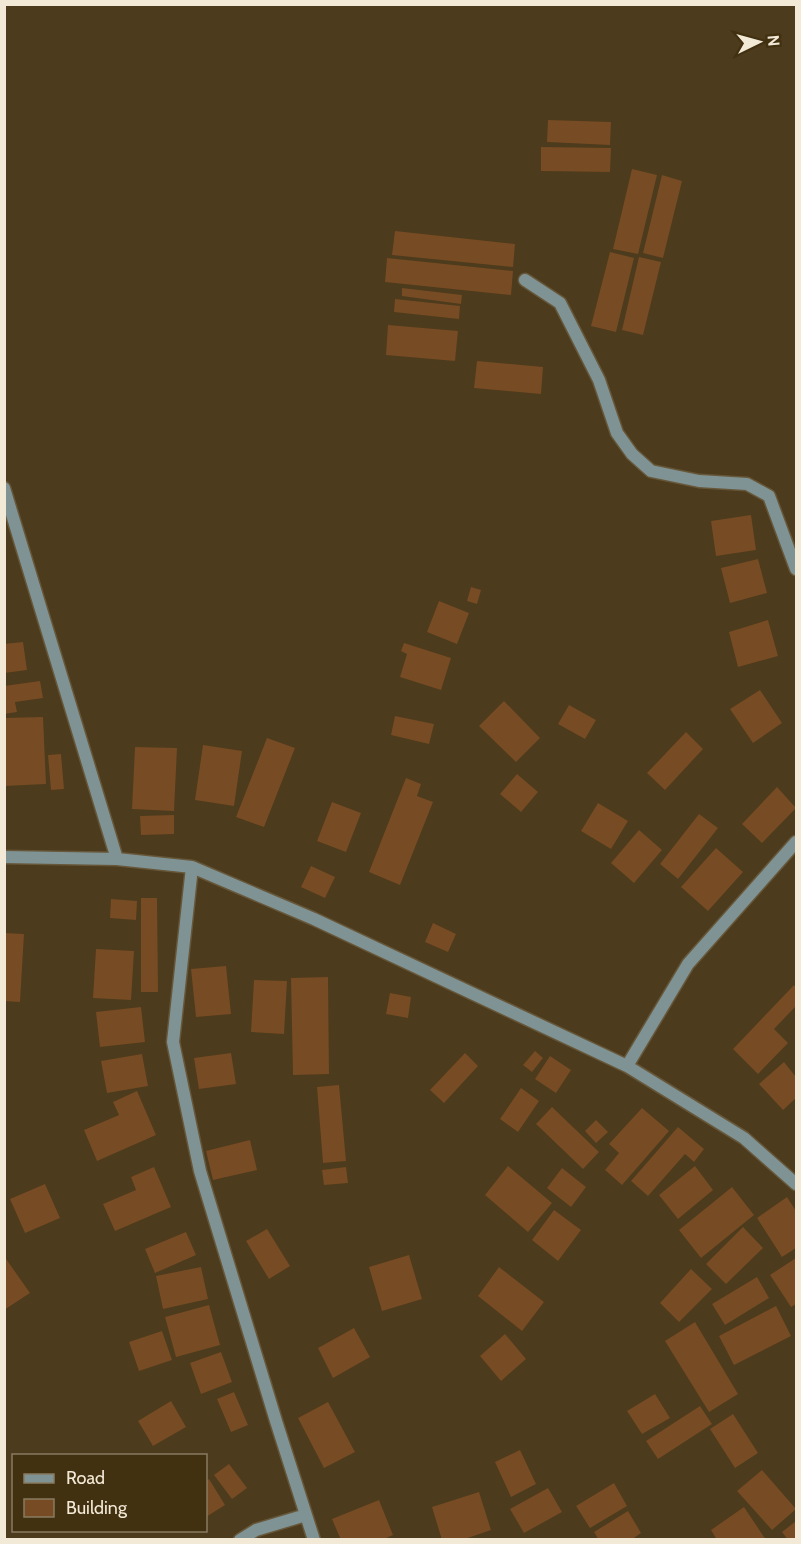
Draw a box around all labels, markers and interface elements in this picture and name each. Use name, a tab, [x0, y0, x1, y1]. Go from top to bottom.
north arrow	[729, 12, 789, 72]
text: N	[763, 34, 783, 47]
legend	[12, 1454, 207, 1532]
text: Road	[66, 1467, 105, 1489]
text: Building	[66, 1497, 128, 1519]

